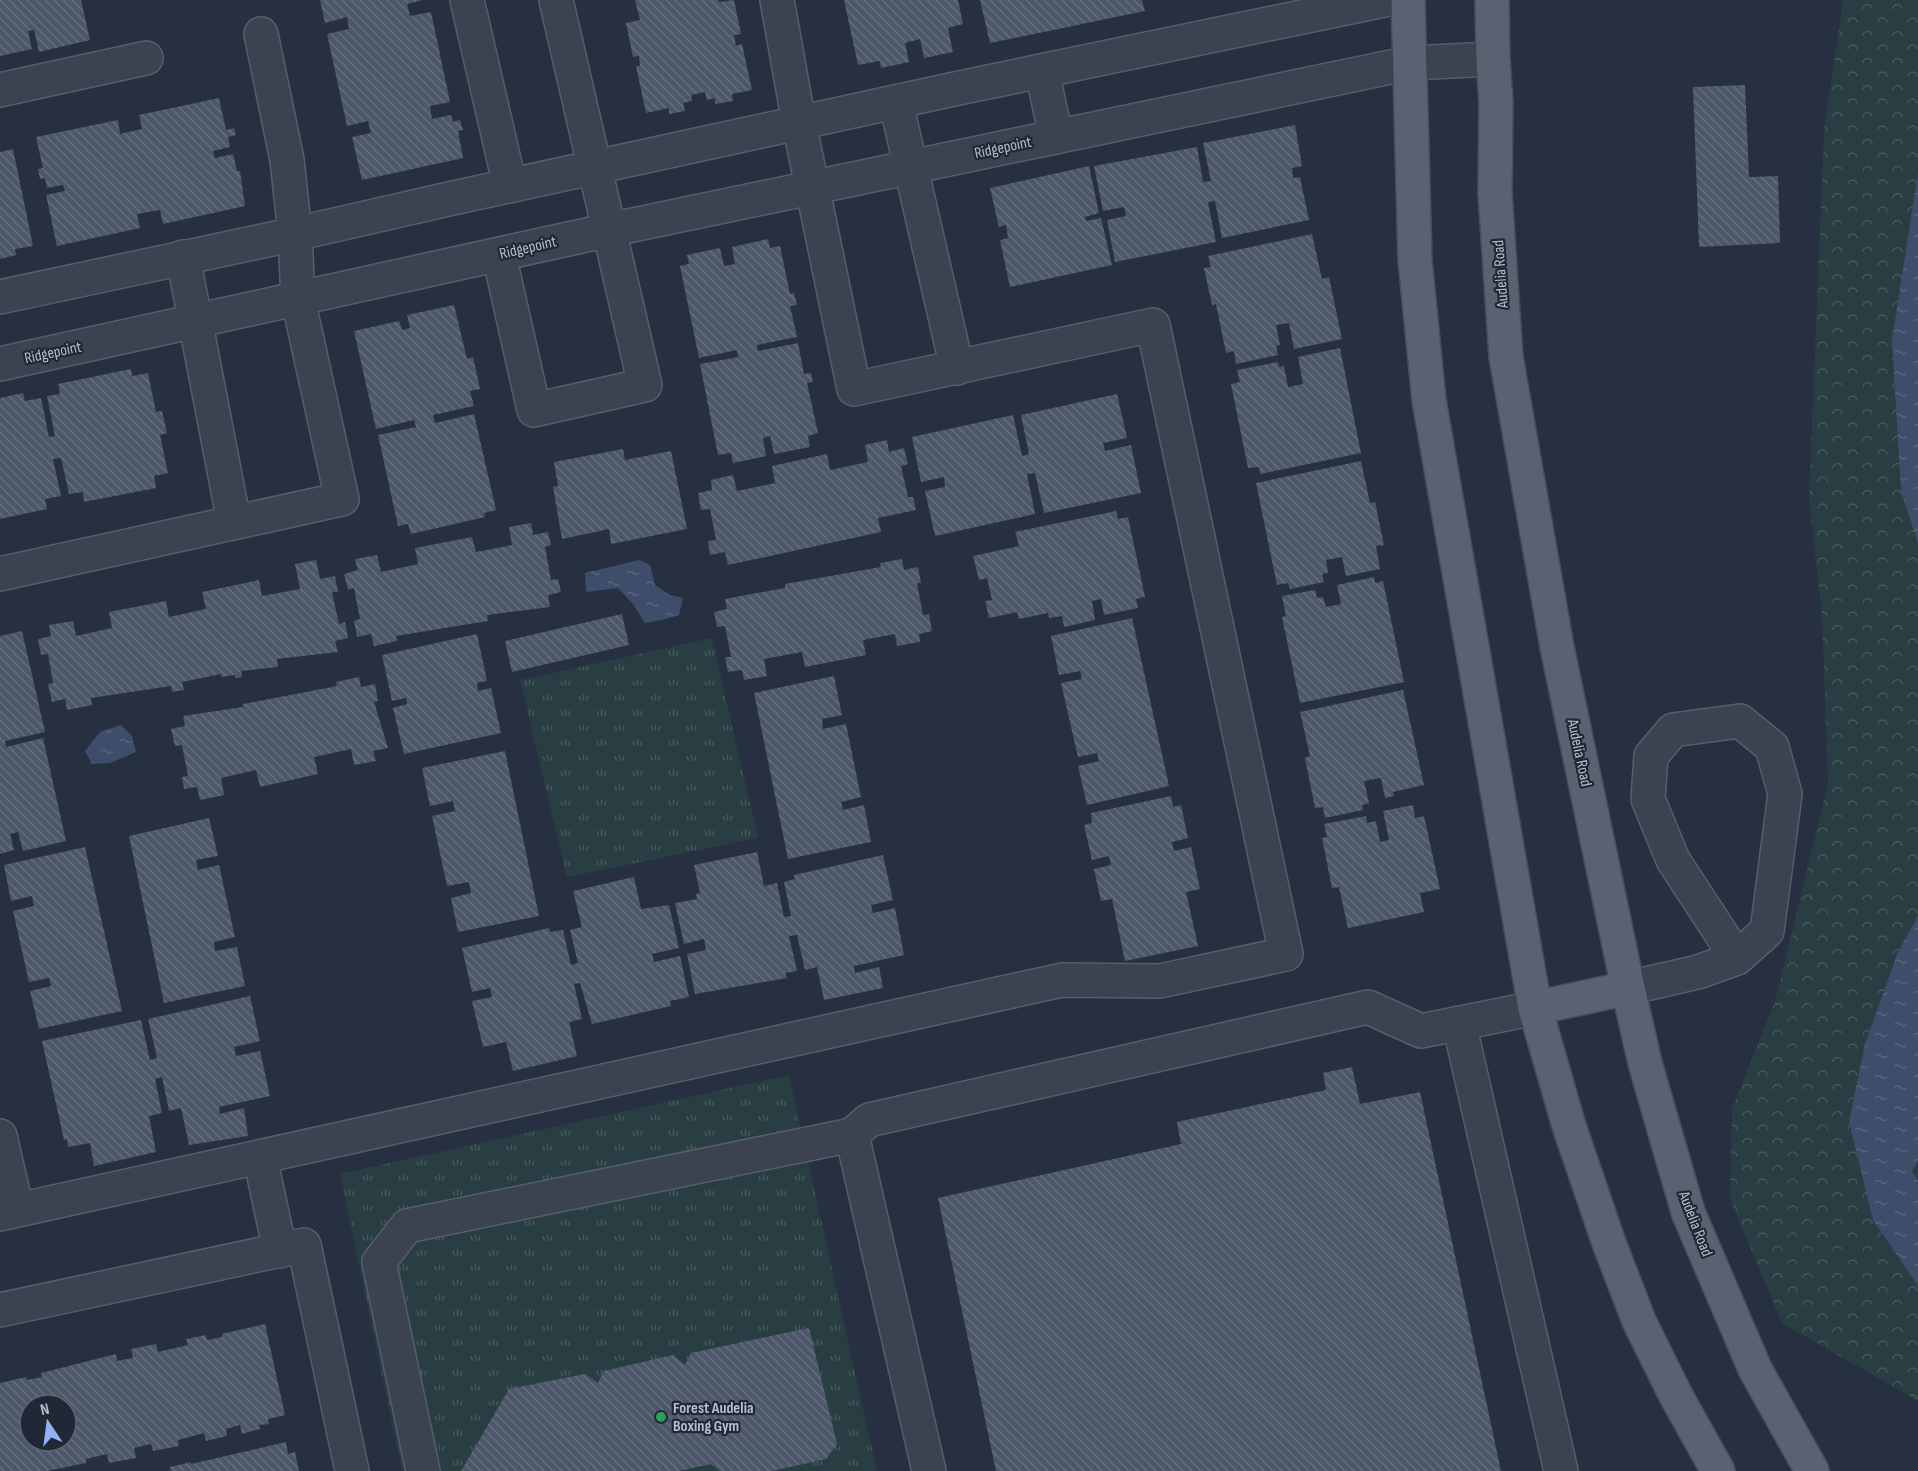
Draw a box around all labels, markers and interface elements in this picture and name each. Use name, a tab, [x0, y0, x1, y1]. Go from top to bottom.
street label: Ridgepoint	[973, 133, 1033, 163]
street label: Ridgepoint	[498, 232, 558, 264]
street label: Audelia Road	[1489, 239, 1513, 310]
street label: Ridgepoint	[23, 338, 83, 368]
street label: Audelia Road	[1562, 717, 1595, 788]
street label: Audelia Road	[1674, 1188, 1716, 1259]
north arrow	[18, 1393, 78, 1453]
place label: Forest Audelia Boxing Gym	[673, 1399, 753, 1436]
text: N	[39, 1400, 51, 1420]
marker: Forest Audelia Boxing Gym	[654, 1410, 668, 1424]

